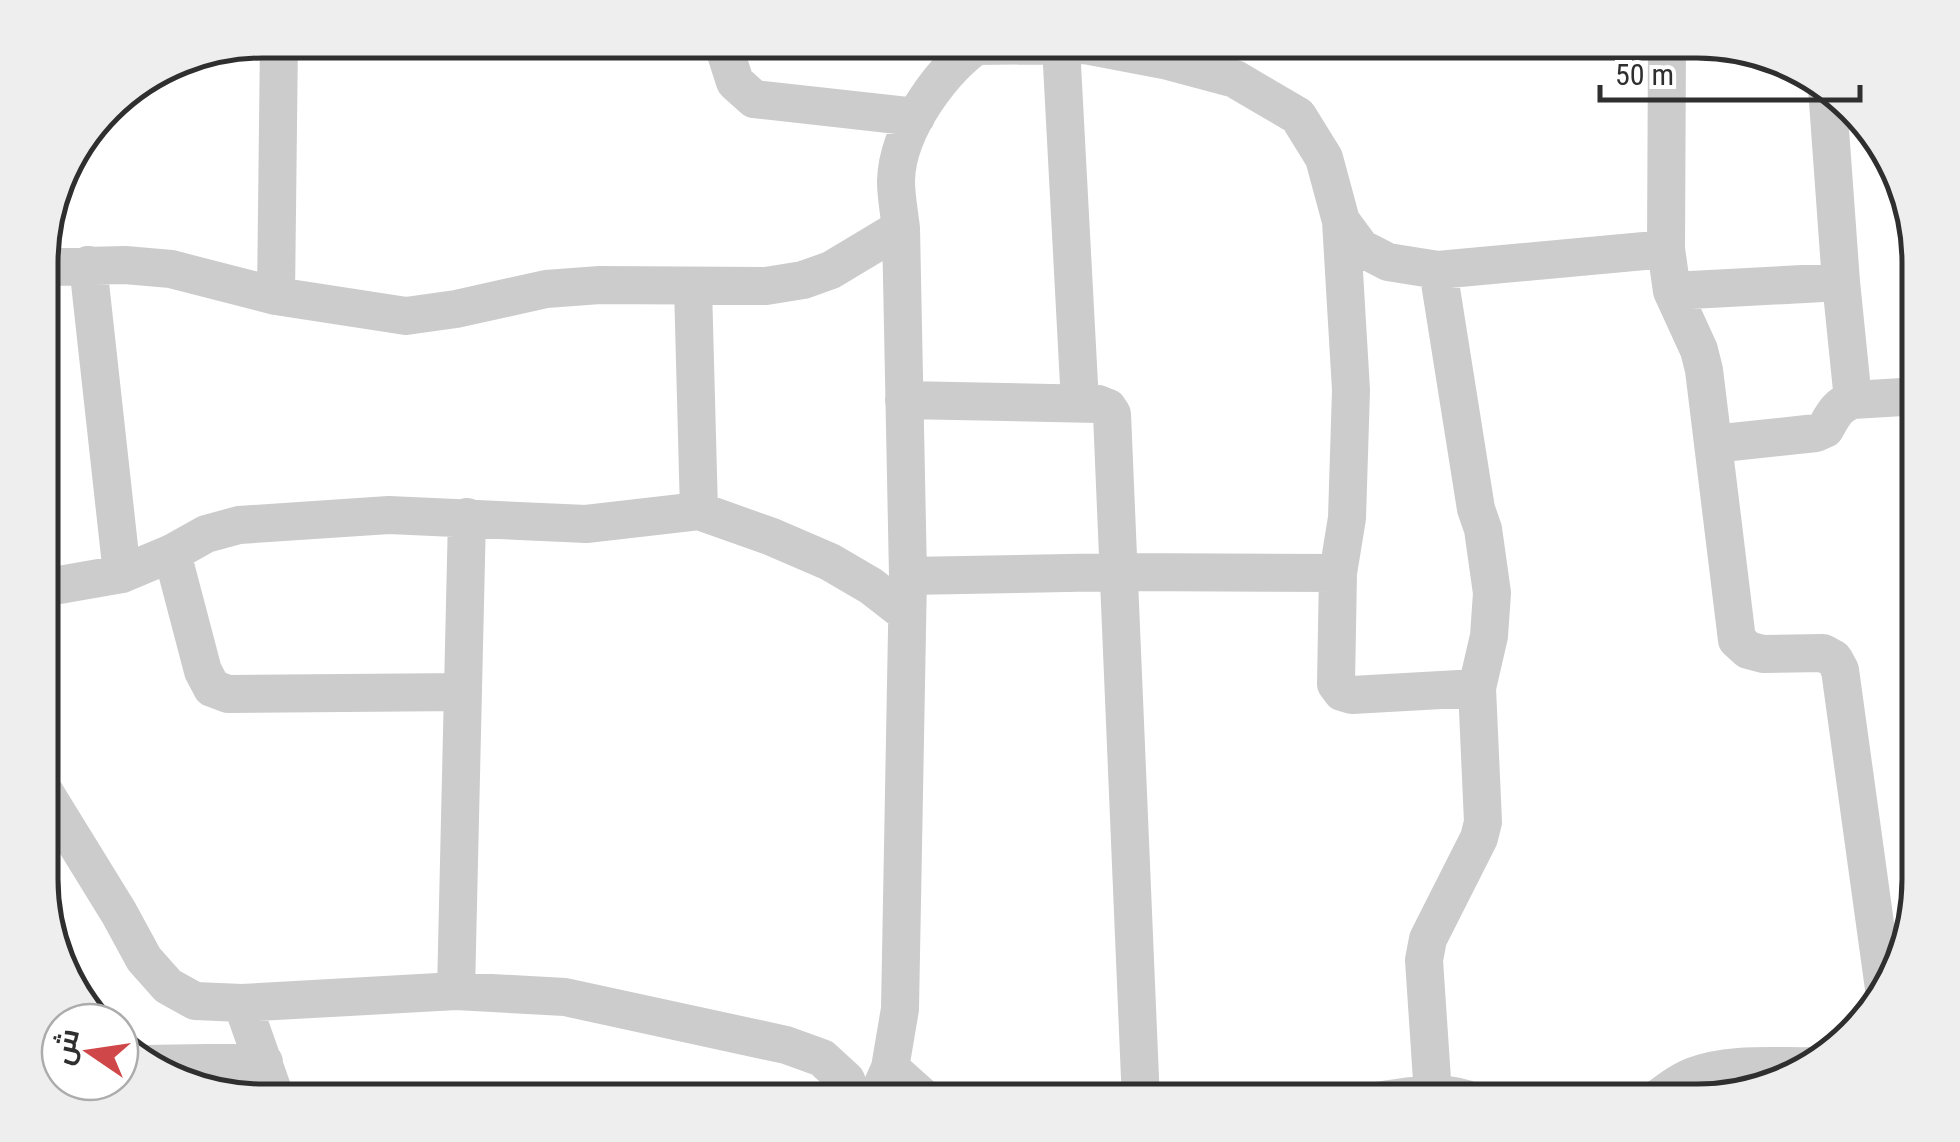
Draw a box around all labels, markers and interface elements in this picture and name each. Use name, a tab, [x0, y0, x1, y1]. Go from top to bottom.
scale bar	[1600, 40, 1860, 102]
text: 50 m	[1615, 57, 1674, 92]
north arrow	[40, 1002, 140, 1102]
text: ش	[46, 1025, 86, 1068]

